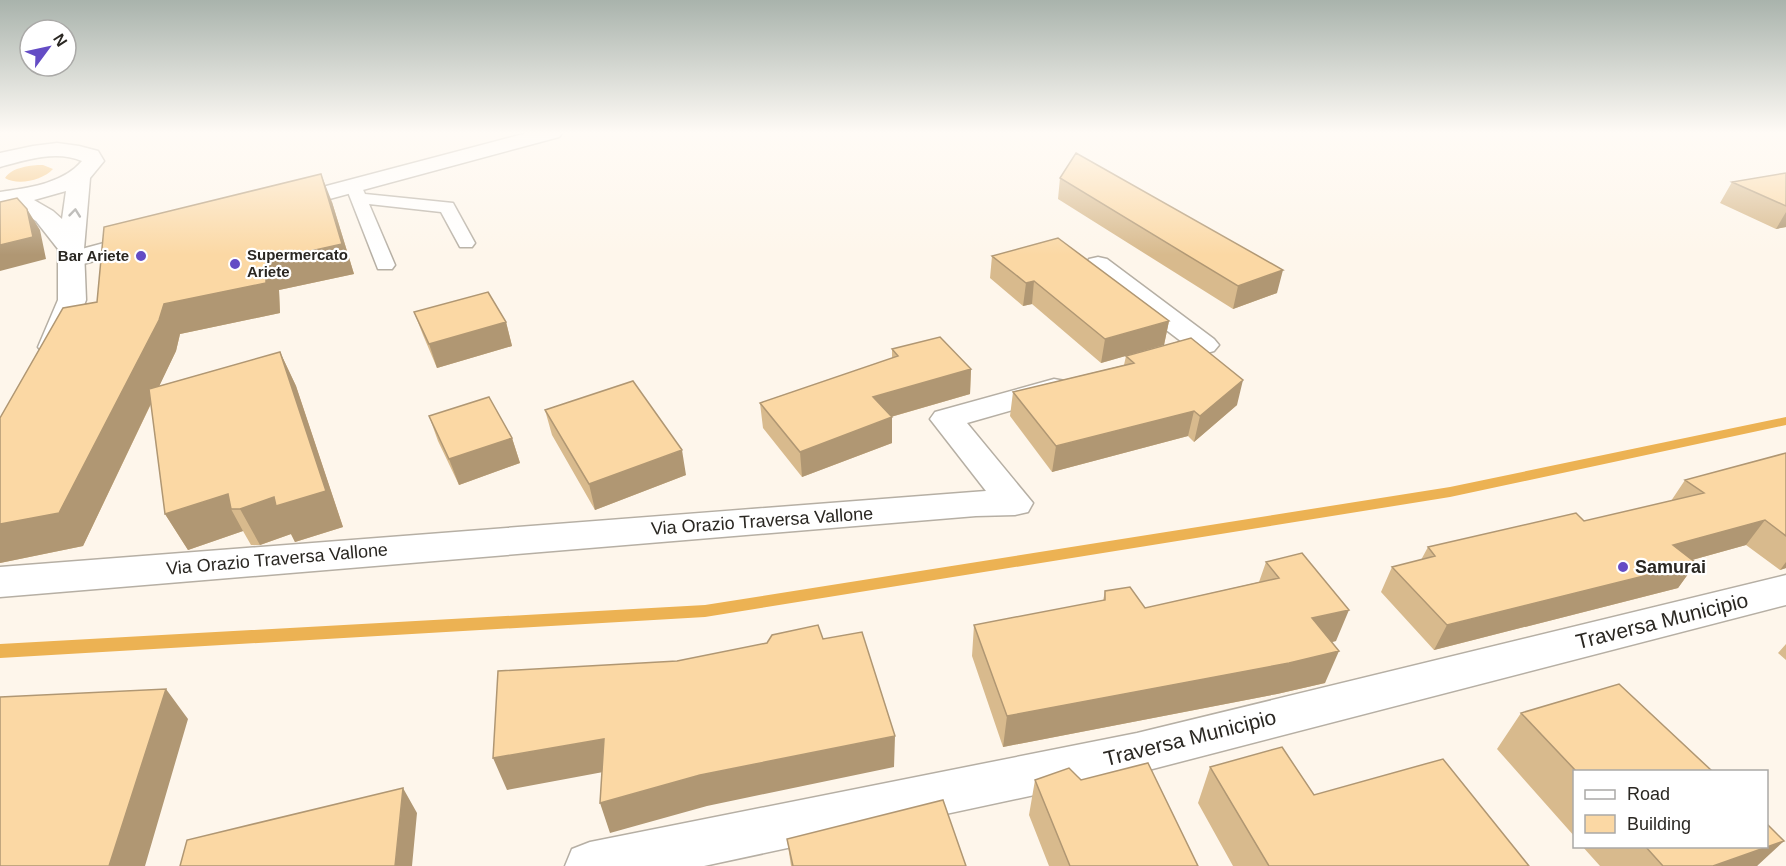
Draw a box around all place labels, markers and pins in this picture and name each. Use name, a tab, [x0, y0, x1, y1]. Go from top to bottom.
place label: Supermercato Ariete	[247, 246, 348, 280]
place label: Bar Ariete	[58, 247, 129, 264]
marker: Bar Ariete	[134, 249, 148, 263]
marker: Supermercato Ariete	[228, 257, 242, 271]
place label: Samurai	[1635, 557, 1706, 577]
marker: Samurai	[1616, 560, 1630, 574]

